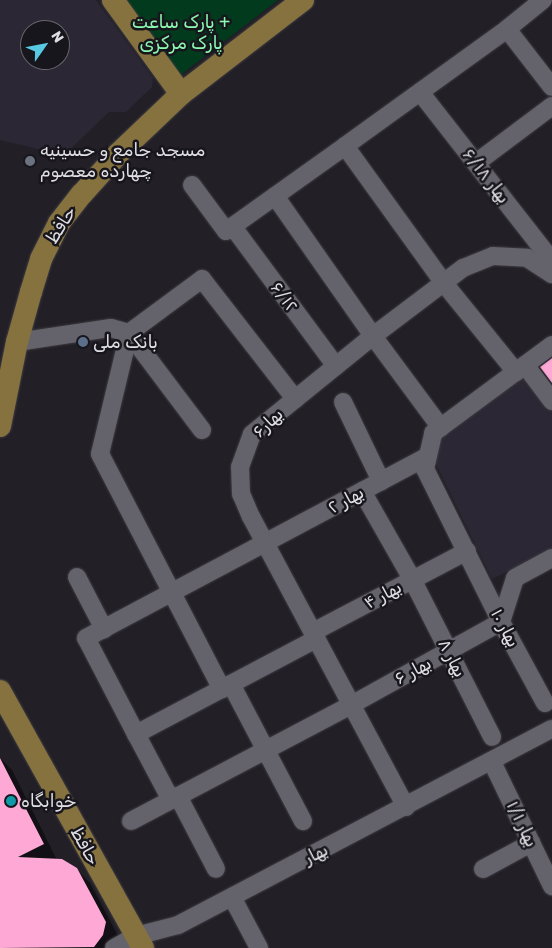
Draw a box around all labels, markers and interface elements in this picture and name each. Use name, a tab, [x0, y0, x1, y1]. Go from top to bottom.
park label: پارک ساعت + پارک مرکزی	[132, 12, 230, 54]
north arrow	[20, 20, 70, 70]
text: N	[47, 28, 67, 46]
place label: مسجد جامع و حسینیه چهارده معصوم	[40, 140, 205, 182]
street label: بهار ۶/۱۸	[458, 144, 514, 208]
marker: مسجد جامع و حسینیه چهارده معصوم	[24, 155, 36, 167]
street label: حافظ	[41, 202, 81, 248]
street label: ۶/۱۲	[266, 277, 302, 317]
place label: بانک ملی	[93, 331, 158, 353]
marker: بانک ملی	[77, 336, 89, 348]
street label: بهار۶	[248, 403, 288, 443]
street label: بهار ۲	[324, 482, 368, 518]
street label: بهار ۴	[361, 576, 405, 614]
street label: بهار ۱۰	[486, 605, 524, 651]
street label: بهار ۸	[433, 635, 471, 681]
street label: بهار ۶	[391, 652, 435, 690]
place label: خوابگاه	[21, 790, 76, 812]
marker: خوابگاه	[5, 795, 17, 807]
street label: بهار ۱/۱	[502, 797, 542, 851]
street label: حافظ	[66, 823, 104, 869]
street label: بهار	[300, 839, 332, 869]

